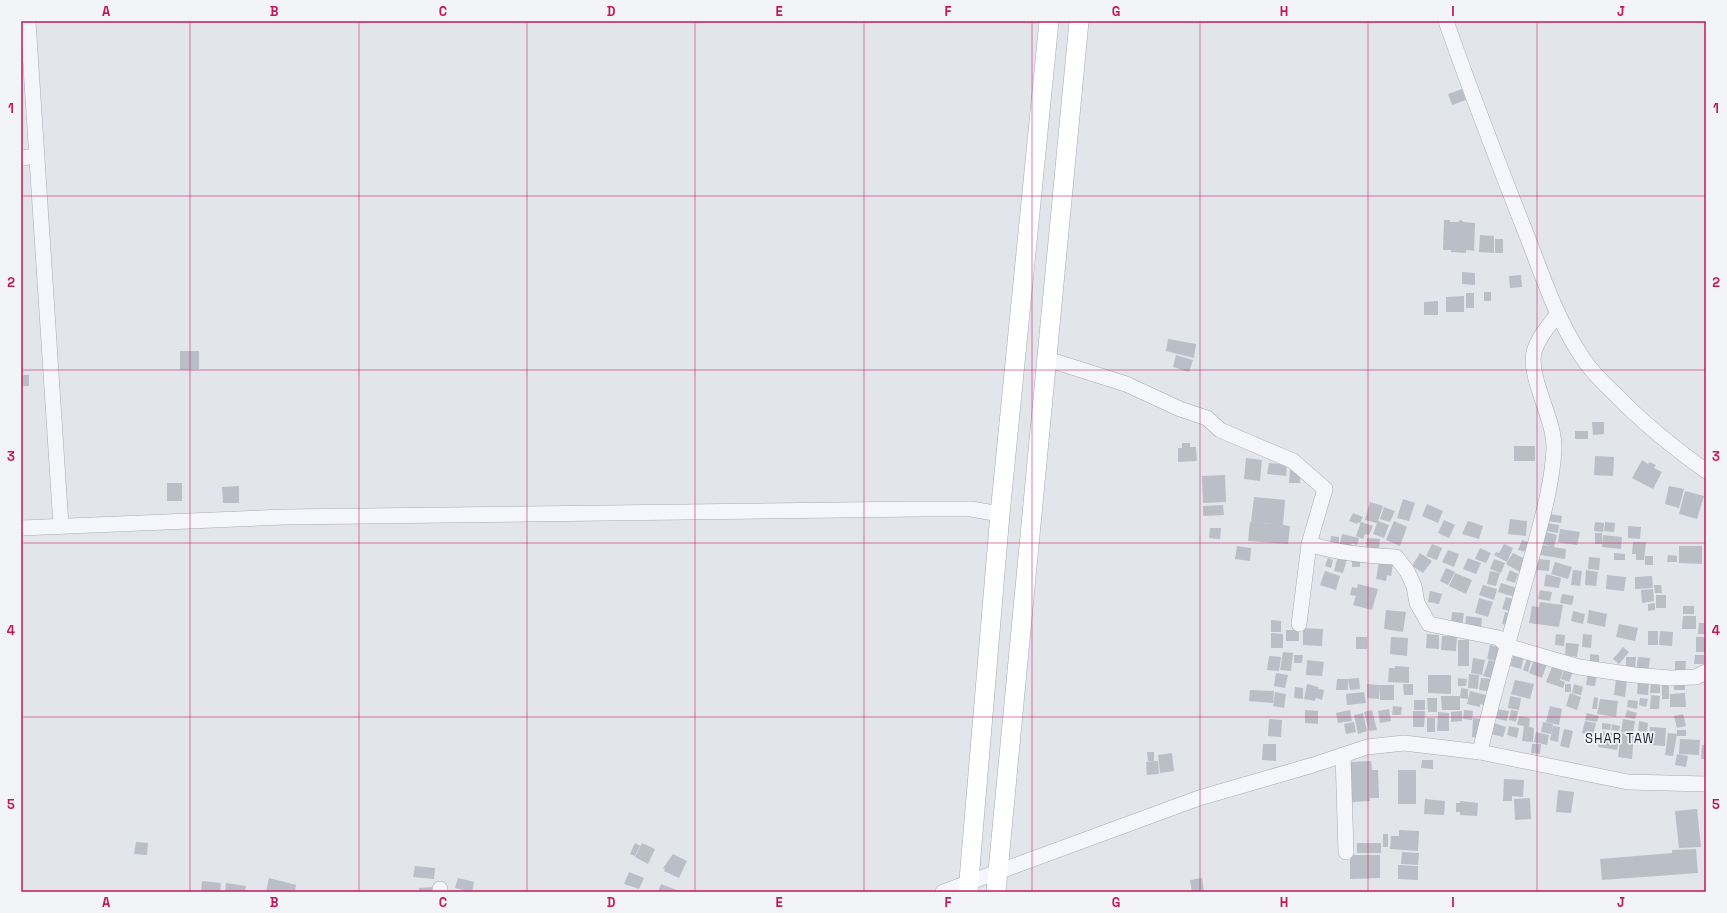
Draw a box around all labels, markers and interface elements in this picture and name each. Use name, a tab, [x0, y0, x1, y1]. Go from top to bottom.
text: A	[102, 3, 111, 20]
text: B	[270, 3, 279, 20]
text: C	[439, 3, 447, 20]
text: D	[607, 3, 616, 20]
text: E	[775, 3, 783, 20]
text: F	[945, 3, 952, 20]
text: G	[1112, 3, 1120, 20]
text: H	[1280, 3, 1288, 20]
text: I	[1451, 3, 1455, 20]
text: J	[1617, 3, 1625, 20]
text: 1	[8, 100, 14, 117]
text: 1	[1713, 100, 1719, 117]
text: 2	[7, 274, 15, 291]
text: 2	[1712, 274, 1720, 291]
text: 3	[7, 448, 15, 465]
text: 3	[1712, 448, 1720, 465]
text: 4	[7, 622, 15, 639]
text: 4	[1712, 622, 1720, 639]
district label: SHAR TAW	[1585, 730, 1655, 747]
text: 5	[7, 796, 15, 813]
text: 5	[1712, 796, 1720, 813]
text: A	[102, 894, 111, 911]
text: B	[270, 894, 279, 911]
text: C	[439, 894, 447, 911]
text: D	[607, 894, 616, 911]
text: E	[775, 894, 783, 911]
text: F	[945, 894, 952, 911]
text: G	[1112, 894, 1120, 911]
text: H	[1280, 894, 1288, 911]
text: I	[1451, 894, 1455, 911]
text: J	[1617, 894, 1625, 911]

